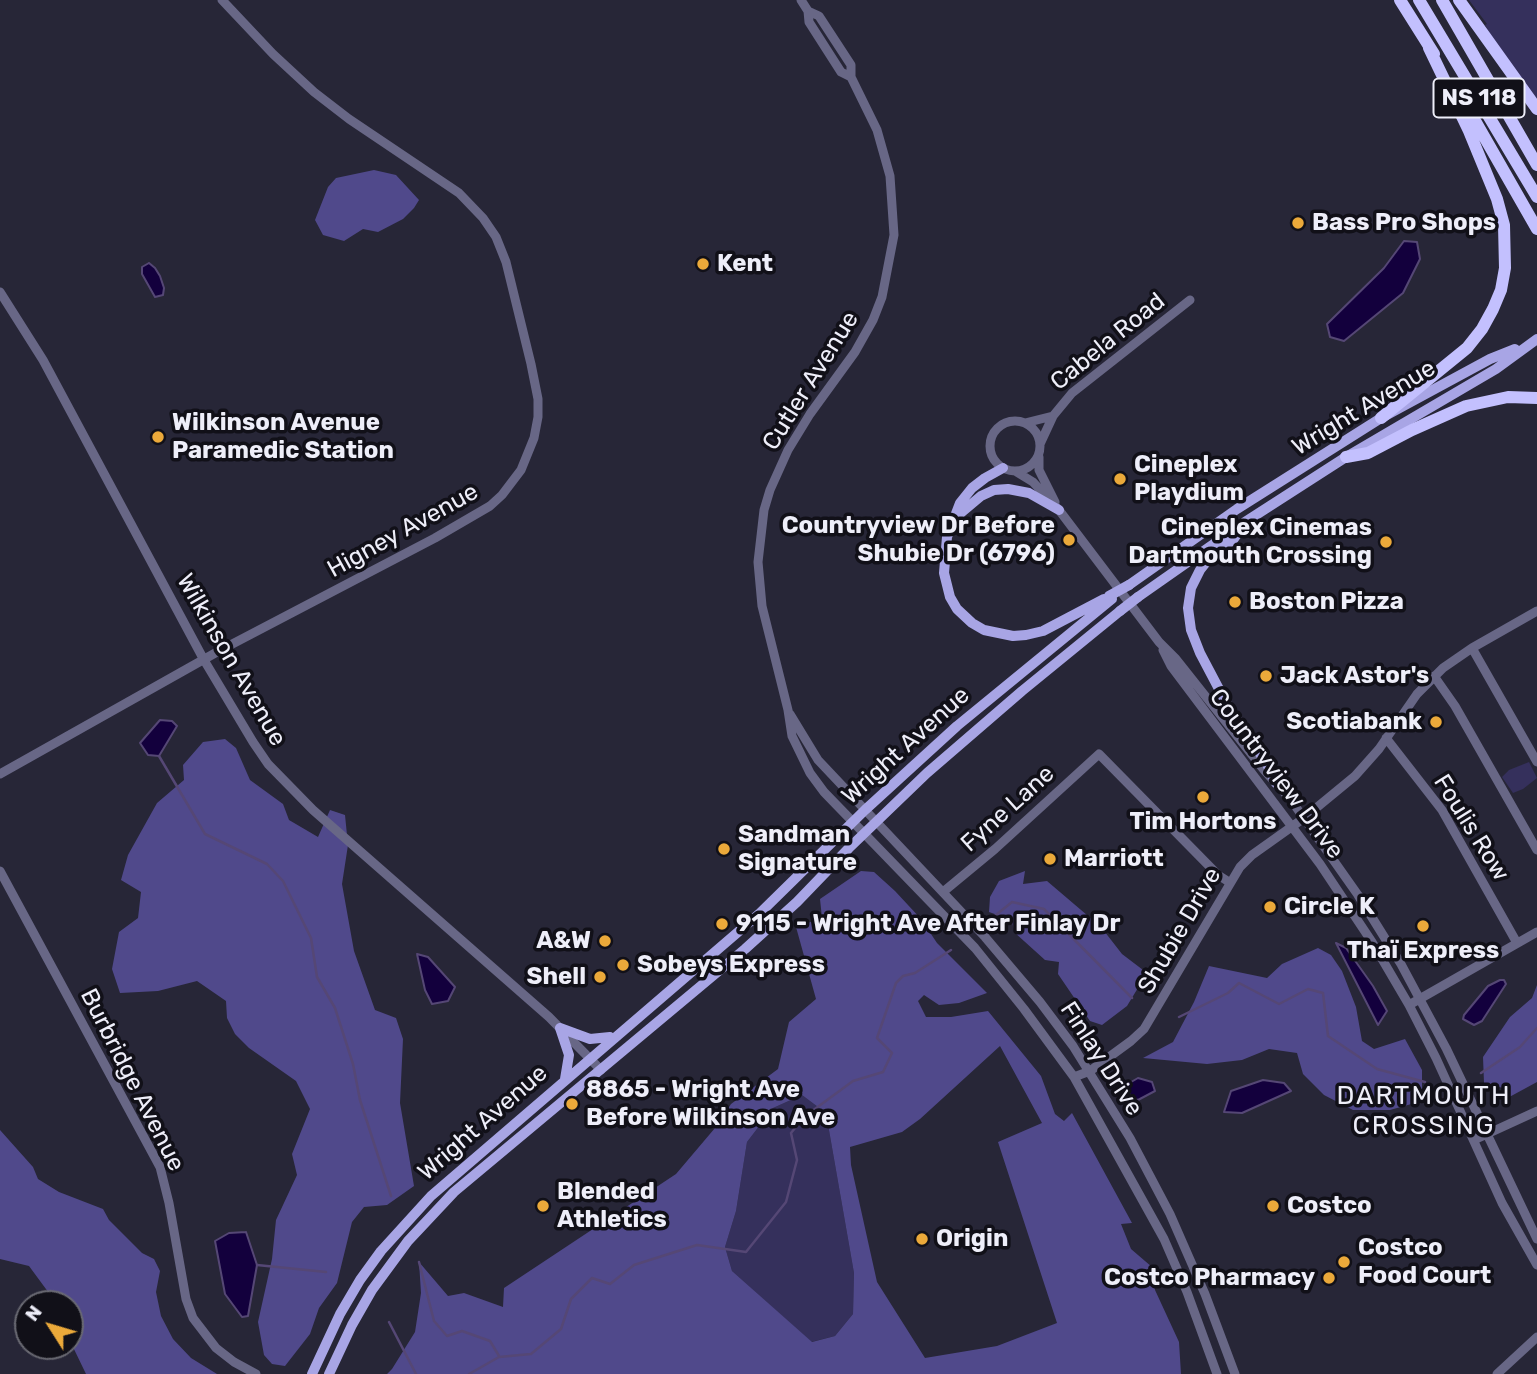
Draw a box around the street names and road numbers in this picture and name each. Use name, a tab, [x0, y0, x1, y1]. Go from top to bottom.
road number: NS 118	[1434, 78, 1524, 118]
street label: Cabela Road	[1045, 287, 1171, 397]
street label: Cutler Avenue	[757, 306, 865, 456]
street label: Wright Avenue	[1287, 354, 1441, 462]
street label: Higney Avenue	[323, 478, 483, 584]
street label: Wilkinson Avenue	[170, 569, 292, 751]
street label: Wright Avenue	[836, 681, 976, 811]
street label: Countryview Drive	[1203, 683, 1349, 865]
street label: Fyne Lane	[955, 760, 1061, 858]
street label: Foulis Row	[1427, 769, 1515, 887]
street label: Shubie Drive	[1132, 863, 1228, 999]
street label: Burbridge Avenue	[74, 984, 190, 1176]
street label: Finlay Drive	[1054, 997, 1148, 1121]
street label: Wright Avenue	[412, 1059, 554, 1187]

